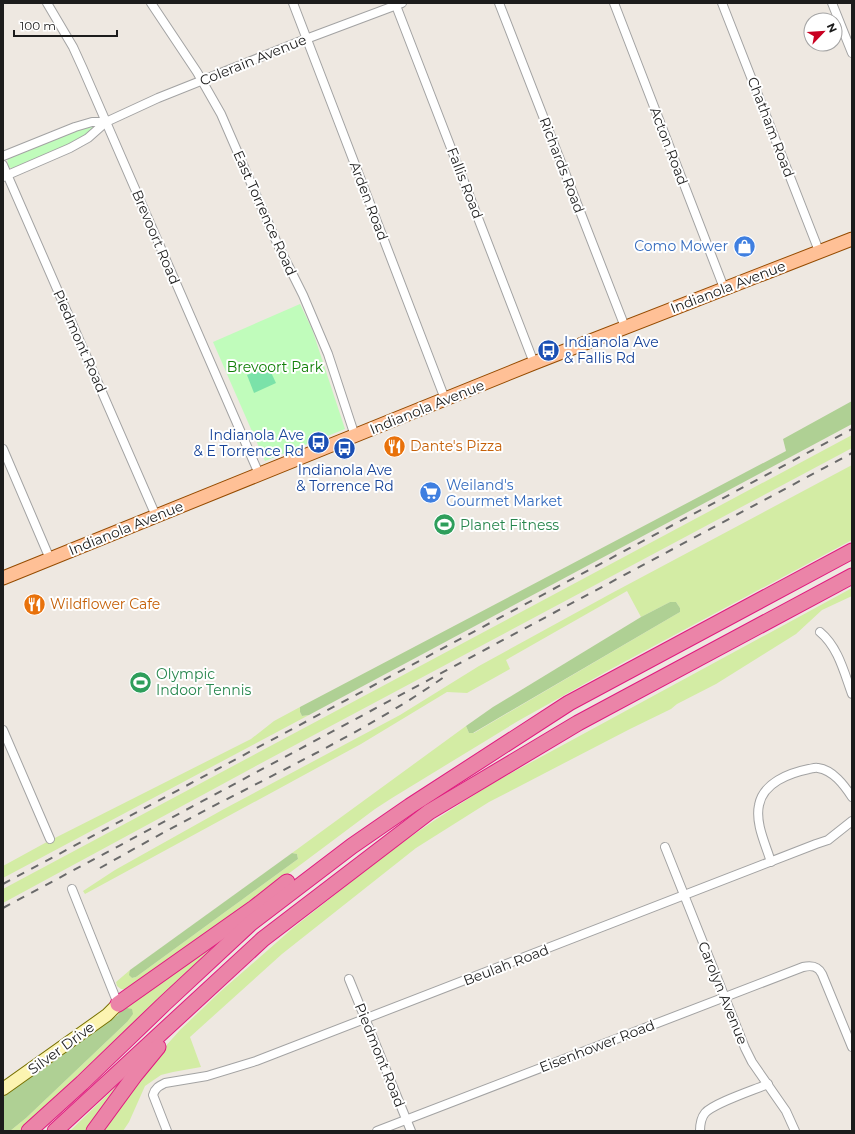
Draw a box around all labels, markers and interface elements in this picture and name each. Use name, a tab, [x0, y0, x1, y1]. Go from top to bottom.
scale bar	[14, 12, 117, 38]
north arrow	[803, 12, 843, 52]
text: 100 m	[20, 18, 56, 33]
text: N	[824, 21, 840, 35]
street label: Colerain Avenue	[197, 30, 309, 90]
street label: Chatham Road	[744, 74, 798, 180]
street label: Acton Road	[646, 105, 692, 187]
street label: Richards Road	[535, 114, 589, 216]
street label: Fallis Road	[443, 145, 487, 221]
street label: East Torrence Road	[229, 148, 301, 278]
street label: Arden Road	[346, 159, 392, 243]
street label: Brevoort Road	[128, 187, 184, 287]
shop icon: Como Mower	[731, 233, 757, 259]
place label: Como Mower	[634, 237, 728, 255]
street label: Indianola Avenue	[668, 257, 788, 317]
street label: Piedmont Road	[49, 287, 111, 395]
place label: Indianola Ave & Fallis Rd	[564, 333, 659, 367]
bus stop icon: Indianola Ave & Fallis Rd	[536, 337, 562, 363]
park label: Brevoort Park	[227, 358, 324, 376]
street label: Indianola Avenue	[367, 376, 487, 438]
place label: Indianola Ave & E Torrence Rd	[194, 426, 304, 460]
bus stop icon: Indianola Ave & E Torrence Rd	[306, 430, 332, 456]
restaurant icon: Dante's Pizza	[382, 433, 408, 459]
bus stop icon: Indianola Ave & Torrence Rd	[332, 435, 358, 461]
place label: Dante's Pizza	[410, 437, 503, 455]
place label: Indianola Ave & Torrence Rd	[296, 461, 394, 495]
place label: Weiland's Gourmet Market	[446, 476, 563, 510]
supermarket icon: Weiland's Gourmet Market	[417, 480, 443, 506]
street label: Indianola Avenue	[66, 497, 186, 559]
sports icon: Planet Fitness	[431, 512, 457, 538]
place label: Planet Fitness	[460, 516, 559, 534]
restaurant icon: Wildflower Cafe	[21, 591, 47, 617]
place label: Wildflower Cafe	[50, 595, 160, 613]
place label: Olympic Indoor Tennis	[156, 665, 251, 699]
sports icon: Olympic Indoor Tennis	[127, 669, 153, 695]
street label: Carolyn Avenue	[694, 939, 752, 1047]
street label: Beulah Road	[461, 940, 551, 990]
street label: Piedmont Road	[351, 1000, 409, 1110]
street label: Eisenhower Road	[537, 1016, 657, 1076]
street label: Silver Drive	[24, 1018, 98, 1078]

